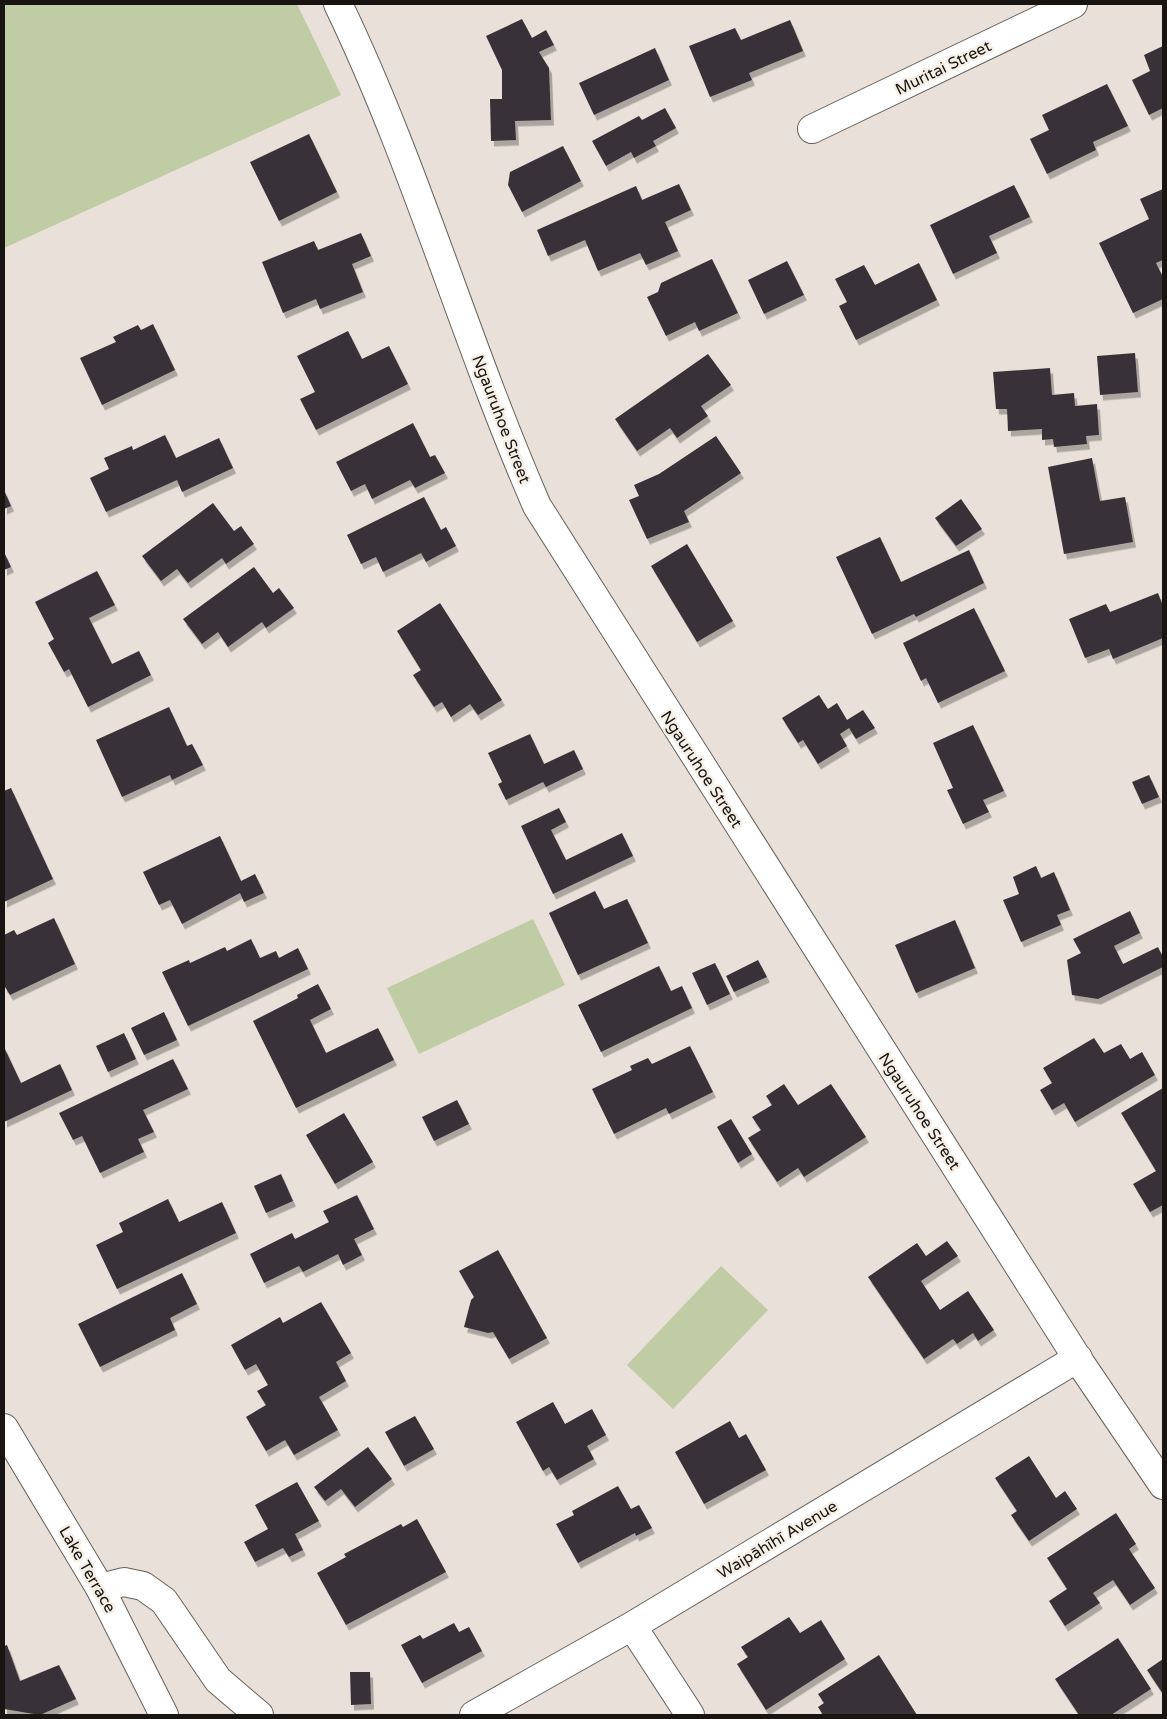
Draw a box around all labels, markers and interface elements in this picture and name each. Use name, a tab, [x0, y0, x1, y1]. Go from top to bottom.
street label: Muritai Street	[892, 36, 995, 100]
street label: Ngauruhoe Street	[467, 352, 535, 486]
street label: Ngauruhoe Street	[656, 707, 746, 832]
street label: Ngauruhoe Street	[874, 1049, 964, 1174]
street label: Waipāhīhī Avenue	[714, 1496, 841, 1584]
street label: Lake Terrace	[54, 1523, 120, 1616]

